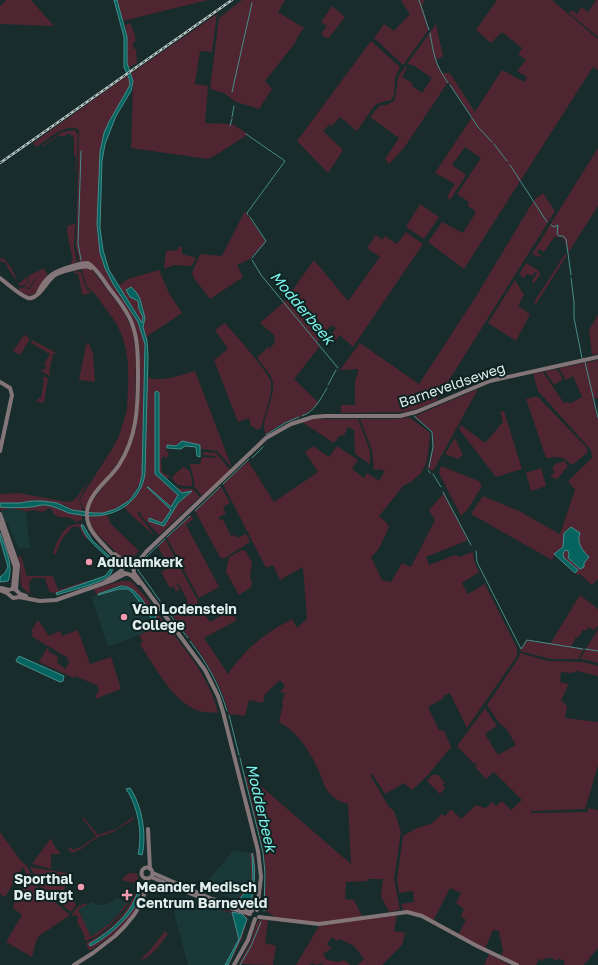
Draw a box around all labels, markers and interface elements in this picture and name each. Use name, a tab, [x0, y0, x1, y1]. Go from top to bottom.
water label: Modderbeek	[267, 267, 340, 349]
street label: Barneveldseweg	[397, 358, 507, 411]
place label: Adullamkerk	[97, 553, 183, 570]
marker: Adullamkerk	[84, 557, 94, 567]
place label: Van Lodenstein College	[132, 600, 237, 633]
marker: Van Lodenstein College	[119, 612, 129, 622]
water label: Modderbeek	[243, 762, 281, 855]
place label: Sporthal De Burgt	[14, 870, 73, 903]
place label: Meander Medisch Centrum Barneveld	[136, 878, 267, 911]
marker: Sporthal De Burgt	[76, 882, 86, 892]
marker: Meander Medisch Centrum Barneveld	[121, 889, 133, 901]

